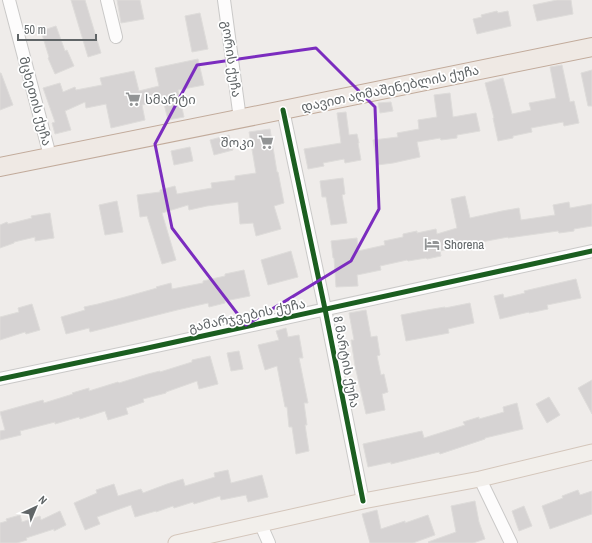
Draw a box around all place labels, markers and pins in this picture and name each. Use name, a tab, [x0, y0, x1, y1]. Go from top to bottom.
supermarket icon: სმარტი	[124, 90, 142, 108]
place label: სმარტი	[145, 91, 196, 108]
supermarket icon: შოკი	[257, 133, 275, 151]
place label: შოკი	[221, 134, 254, 151]
hotel icon: Shorena	[423, 235, 441, 253]
place label: Shorena	[444, 236, 484, 253]

